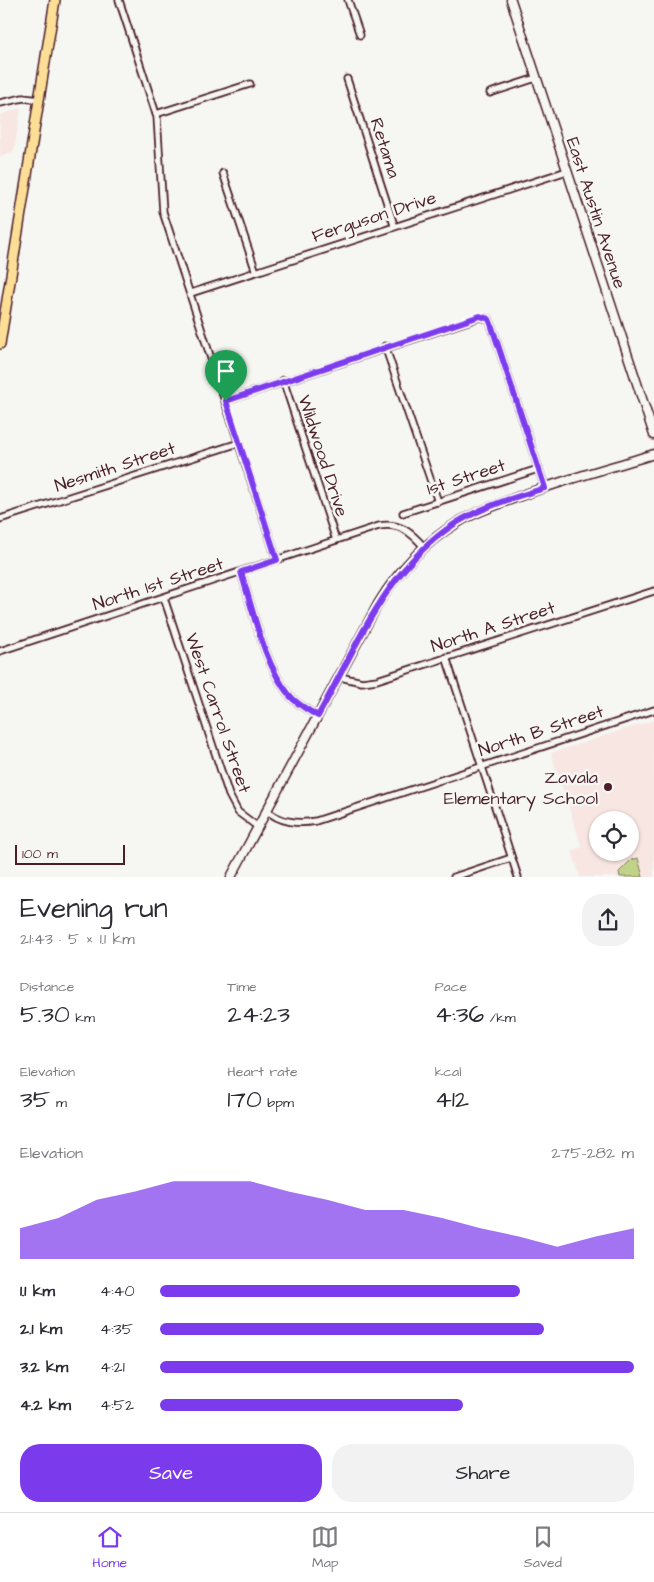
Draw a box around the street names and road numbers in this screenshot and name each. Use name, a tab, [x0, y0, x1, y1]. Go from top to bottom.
street label: Retama	[364, 115, 406, 181]
street label: East Austin Avenue	[560, 134, 632, 292]
street label: Ferguson Drive	[309, 185, 440, 250]
street label: Wildwood Drive	[292, 392, 354, 520]
street label: Nesmith Street	[51, 435, 179, 498]
street label: 1st Street	[423, 452, 509, 501]
street label: North 1st Street	[89, 551, 227, 617]
street label: North A Street	[428, 595, 559, 659]
street label: West Carrol Street	[179, 630, 257, 797]
street label: North B Street	[475, 699, 607, 763]

